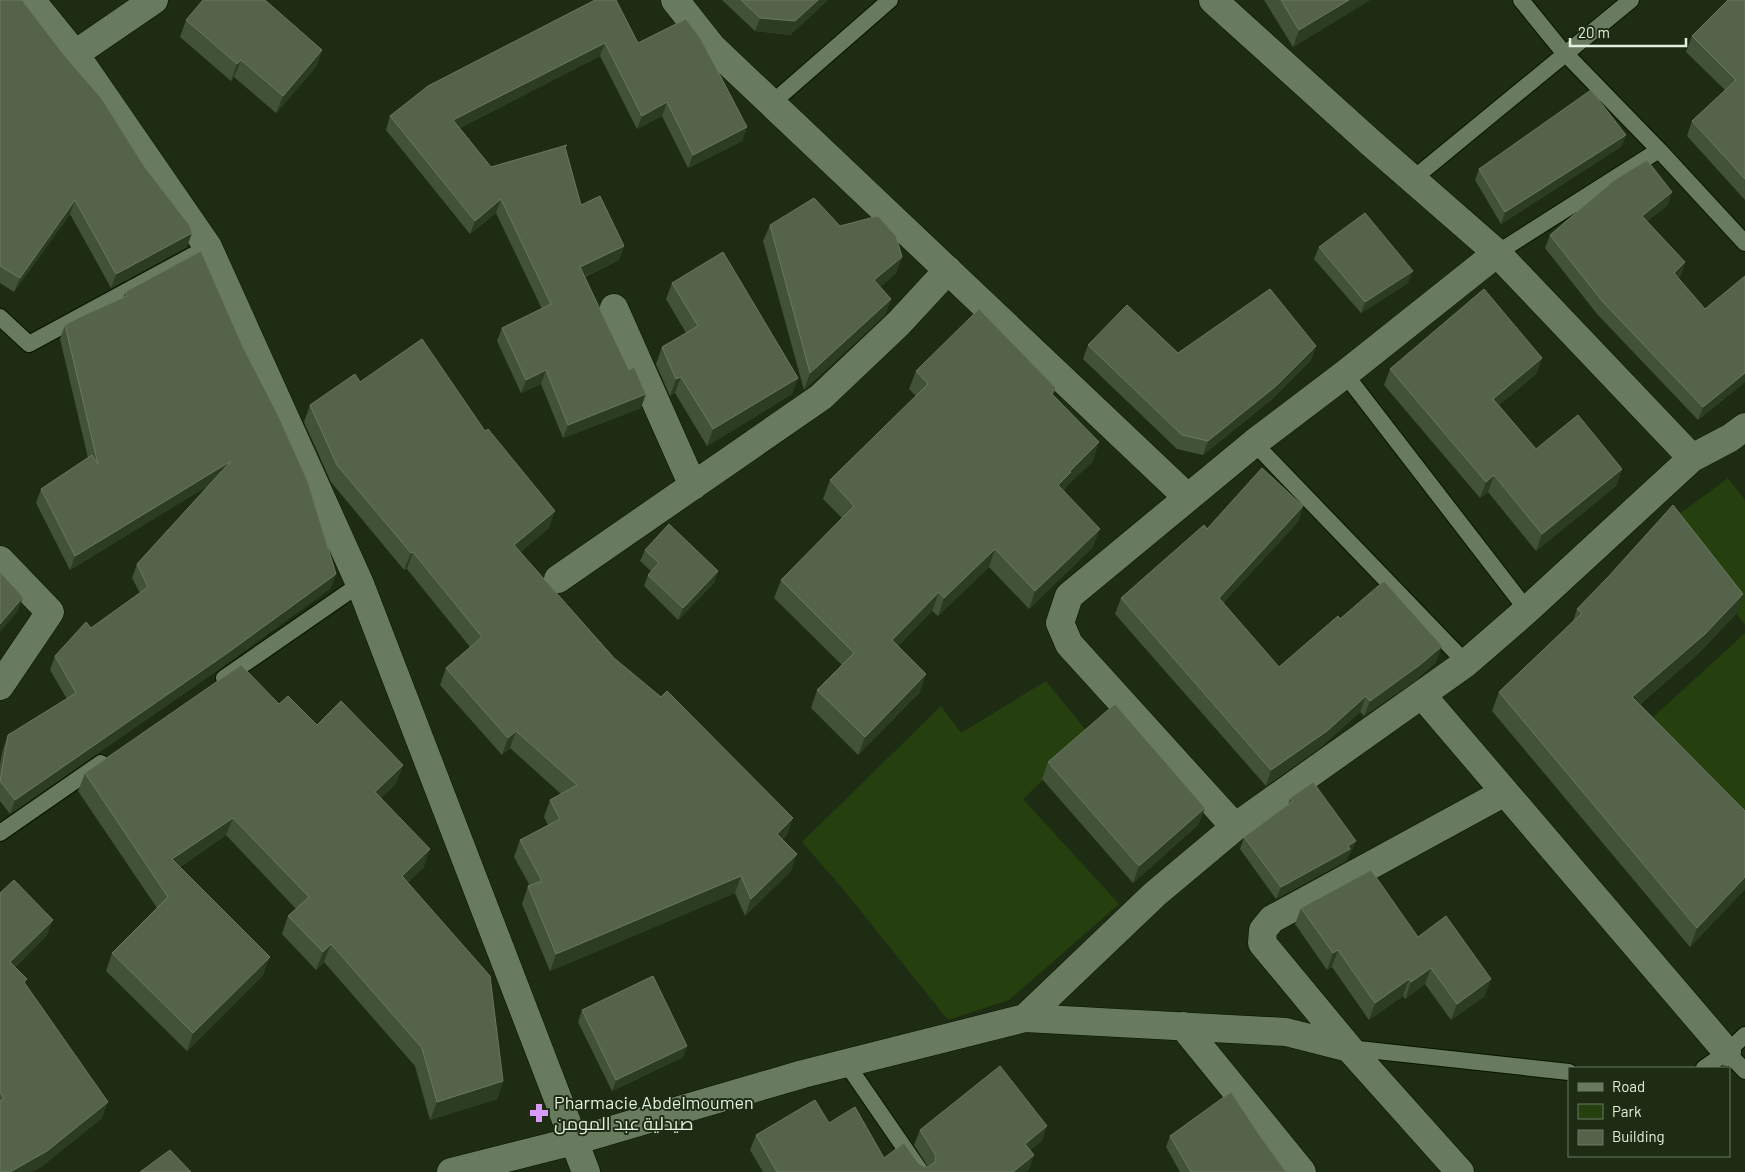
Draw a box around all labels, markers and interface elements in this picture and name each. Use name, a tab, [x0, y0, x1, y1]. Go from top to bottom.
scale bar	[1570, 15, 1686, 47]
text: 20 m	[1578, 23, 1610, 41]
legend	[1568, 1067, 1730, 1157]
text: Road	[1612, 1077, 1645, 1095]
place label: Pharmacie Abdelmoumen صيدلية عبد المومن	[554, 1091, 754, 1135]
pharmacy icon: Pharmacie Abdelmoumen صيدلية عبد المومن	[528, 1102, 550, 1124]
text: Park	[1612, 1102, 1642, 1120]
text: Building	[1612, 1127, 1665, 1145]

